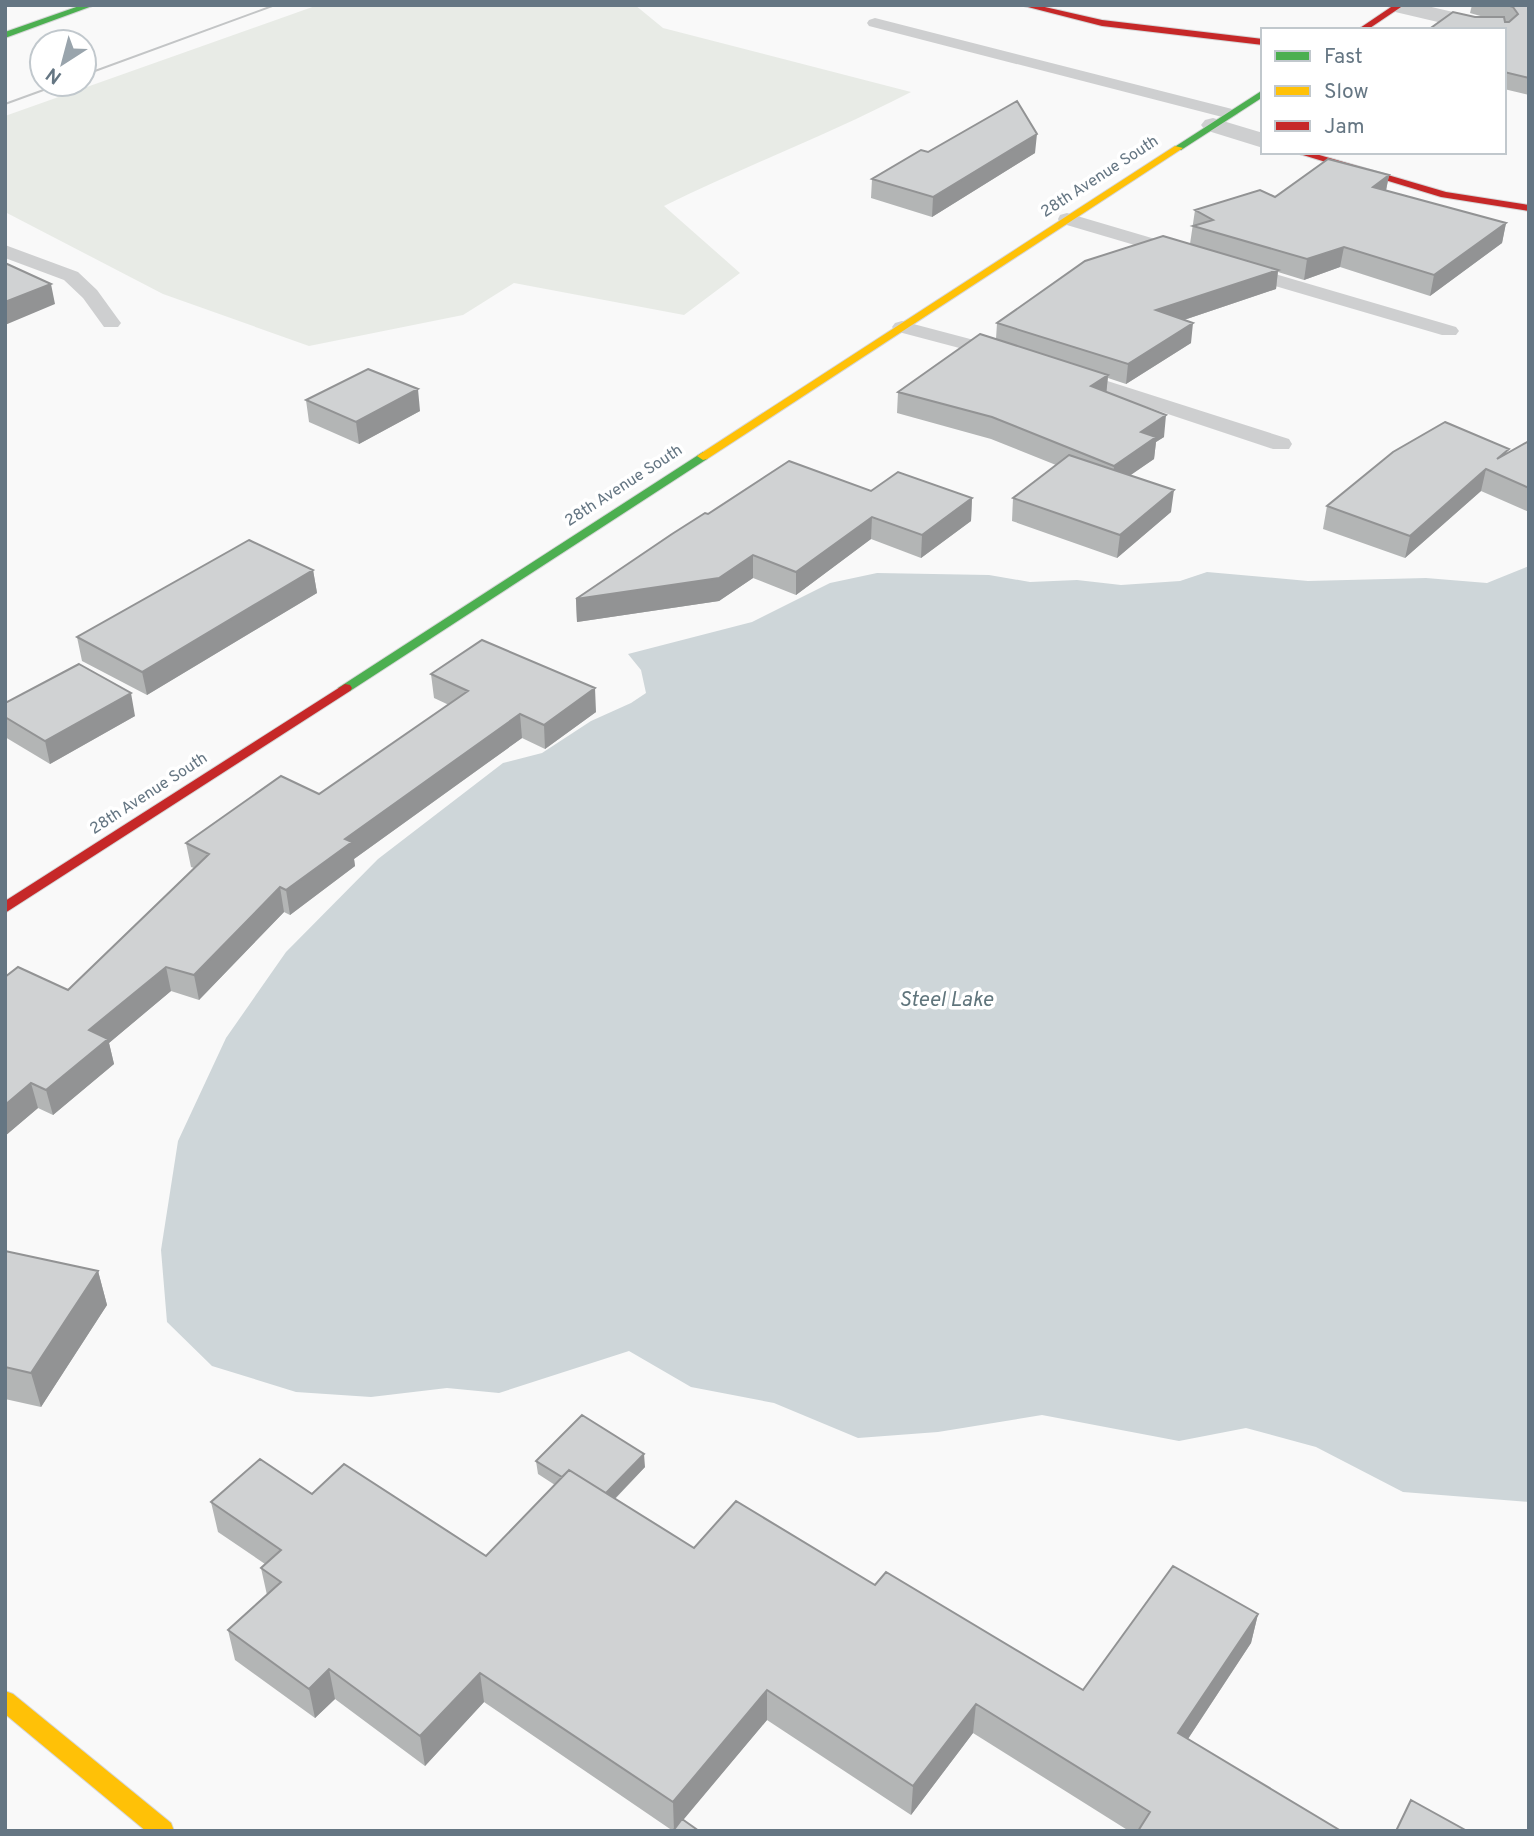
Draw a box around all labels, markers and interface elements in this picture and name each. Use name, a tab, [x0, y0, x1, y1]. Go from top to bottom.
north arrow	[28, 28, 98, 98]
legend	[1261, 28, 1506, 154]
text: Fast	[1324, 44, 1363, 71]
text: N	[42, 61, 67, 89]
text: Slow	[1324, 79, 1369, 106]
text: Jam	[1324, 114, 1365, 141]
street label: 28th Avenue South	[1037, 131, 1163, 223]
street label: 28th Avenue South	[561, 440, 687, 532]
street label: 28th Avenue South	[86, 748, 212, 840]
water label: Steel Lake	[899, 987, 994, 1014]

